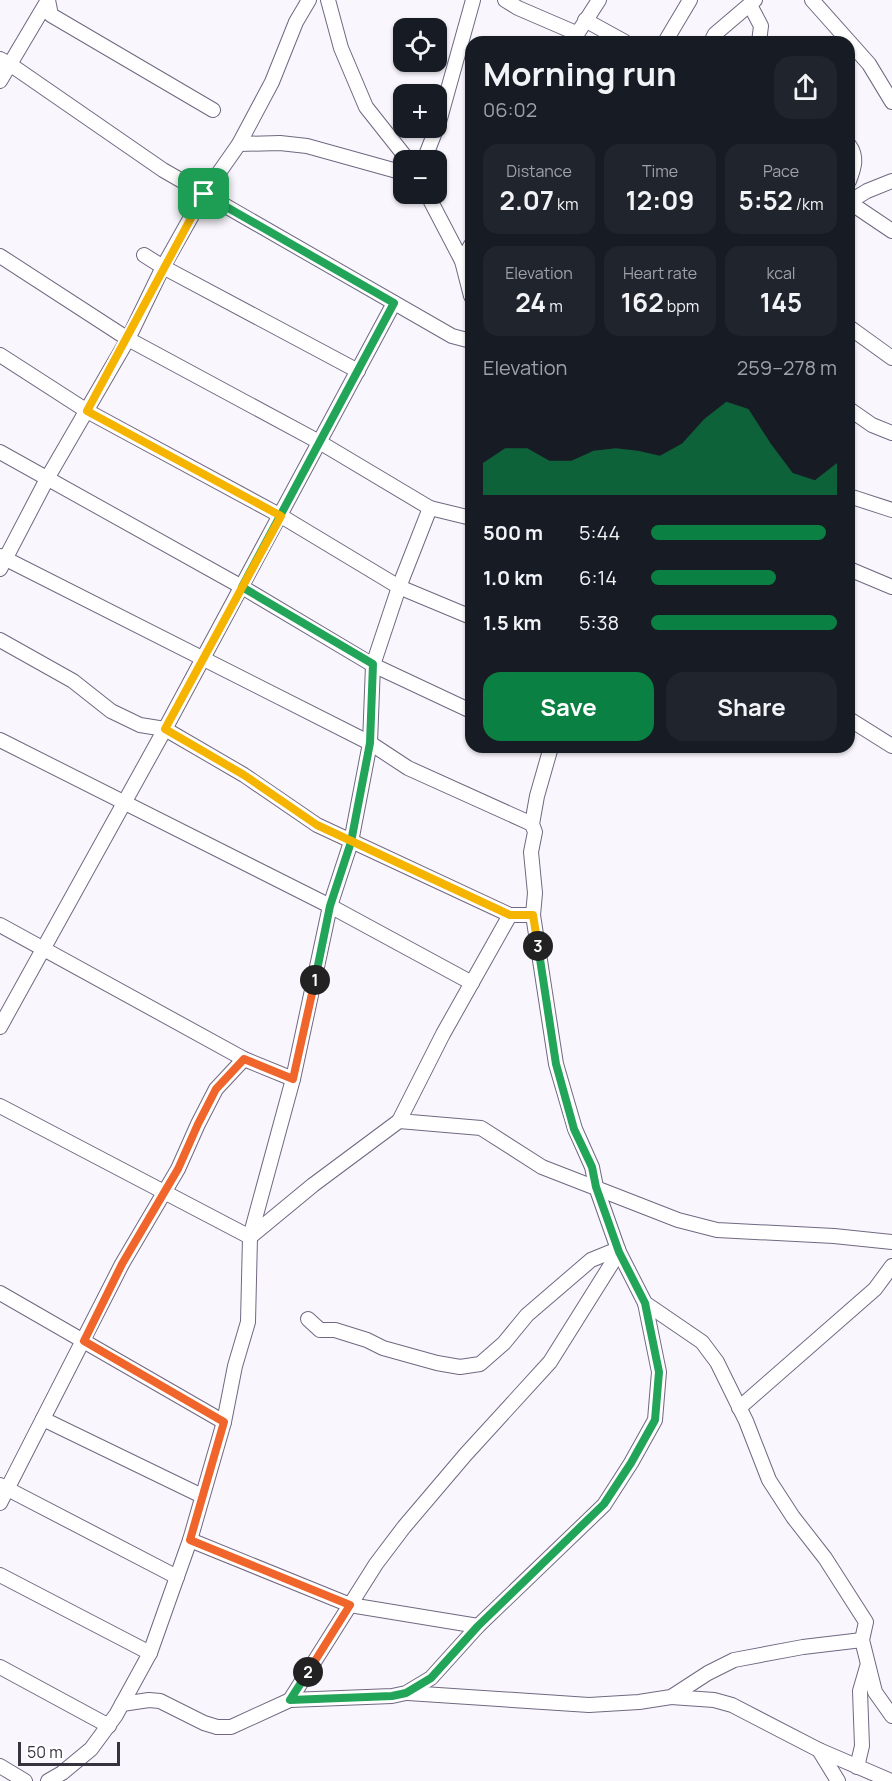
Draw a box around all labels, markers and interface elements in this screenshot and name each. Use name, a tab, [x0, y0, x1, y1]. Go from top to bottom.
map controls	[393, 18, 447, 204]
button: locate	[393, 18, 447, 72]
text: Morning run	[483, 51, 677, 96]
button: share	[774, 56, 837, 119]
button: +	[393, 84, 447, 138]
text: 06:02	[483, 96, 537, 123]
button: −	[393, 150, 447, 204]
text: Distance	[506, 160, 572, 182]
text: Time	[642, 160, 678, 182]
text: Pace	[763, 160, 799, 182]
pin	[178, 168, 229, 219]
icon: arrive	[187, 177, 220, 210]
text: 2.07	[499, 182, 554, 218]
text: 12:09	[625, 182, 695, 218]
text: 5:52	[738, 182, 793, 218]
text: km	[554, 193, 579, 215]
text: /km	[793, 193, 824, 215]
text: Elevation	[505, 262, 573, 284]
text: Heart rate	[623, 262, 697, 284]
text: kcal	[766, 262, 796, 284]
text: 24	[515, 284, 546, 320]
text: 162	[621, 284, 664, 320]
text: 145	[760, 284, 802, 320]
text: m	[546, 295, 563, 317]
text: bpm	[664, 295, 699, 317]
text: Elevation	[483, 354, 567, 381]
text: 259–278 m	[737, 354, 837, 381]
text: 500 m	[483, 519, 543, 546]
text: 5:44	[579, 519, 620, 546]
text: 1.0 km	[483, 564, 543, 591]
text: 6:14	[579, 564, 617, 591]
text: 1.5 km	[483, 609, 542, 636]
text: 5:38	[579, 609, 619, 636]
button: Save	[483, 672, 654, 741]
button: Share	[666, 672, 837, 741]
pin: 3	[523, 931, 553, 961]
text: 3	[533, 935, 543, 957]
pin: 1	[300, 965, 330, 995]
text: 1	[311, 969, 319, 991]
pin: 2	[293, 1657, 323, 1687]
text: 2	[303, 1661, 313, 1683]
scale bar	[18, 1739, 120, 1766]
text: 50 m	[27, 1741, 63, 1763]

